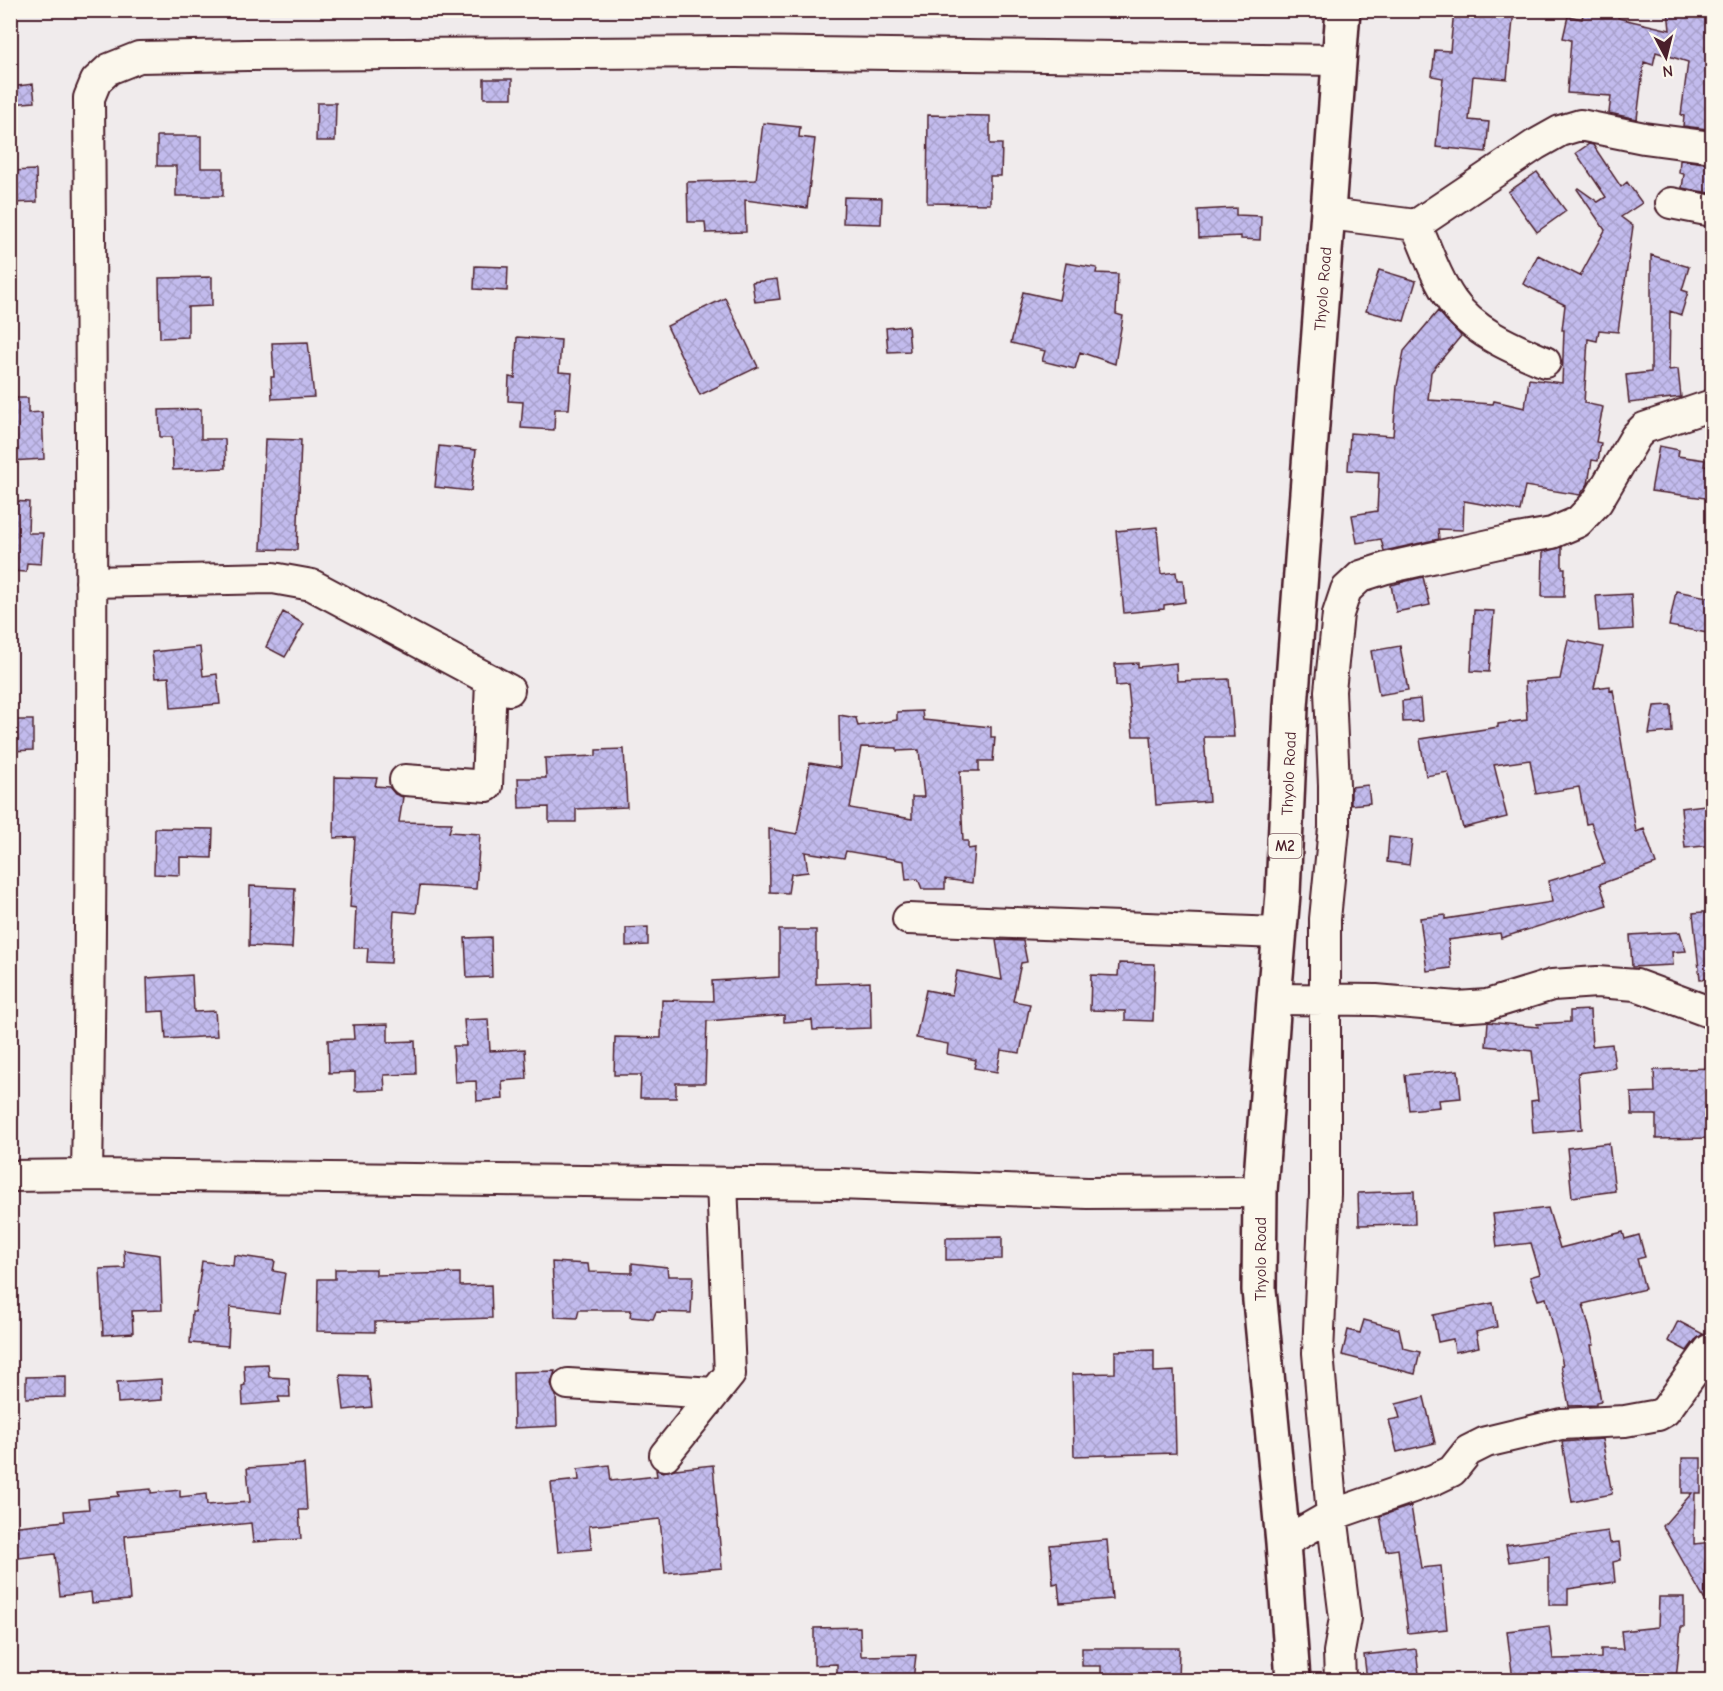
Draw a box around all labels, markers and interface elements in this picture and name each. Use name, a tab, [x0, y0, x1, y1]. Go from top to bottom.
north arrow	[1636, 27, 1696, 87]
text: N	[1661, 61, 1674, 80]
street label: Thyolo Road	[1311, 246, 1335, 331]
street label: Thyolo Road	[1278, 731, 1300, 816]
road number: M2	[1268, 834, 1302, 858]
street label: Thyolo Road	[1252, 1217, 1270, 1301]

